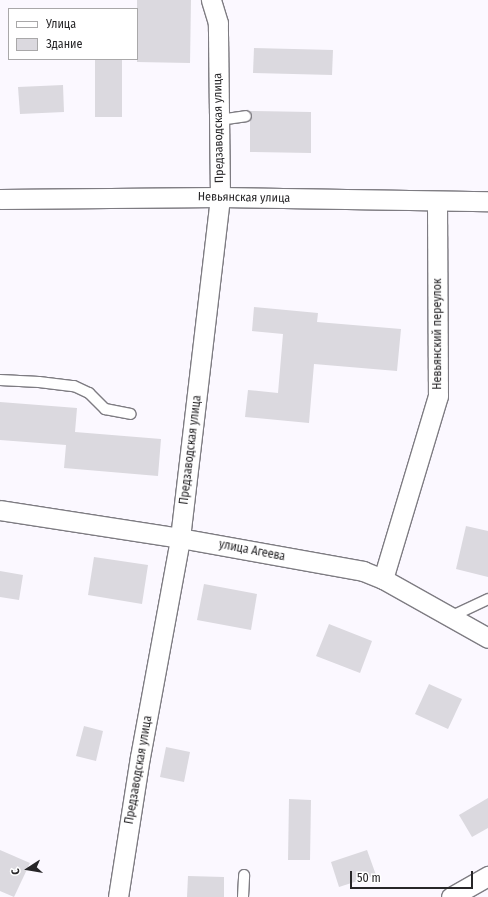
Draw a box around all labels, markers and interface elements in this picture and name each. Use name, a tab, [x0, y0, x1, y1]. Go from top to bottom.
legend	[8, 8, 138, 60]
text: Улица	[46, 17, 76, 31]
text: Здание	[46, 37, 82, 51]
street label: Предзаводская улица	[211, 73, 227, 183]
street label: Невьянская улица	[198, 190, 290, 206]
street label: Невьянский переулок	[431, 278, 445, 390]
street label: Предзаводская улица	[177, 395, 205, 505]
street label: улица Агеева	[218, 538, 286, 564]
street label: Предзаводская улица	[122, 715, 156, 825]
north arrow	[8, 849, 48, 889]
scale bar	[352, 863, 475, 889]
text: С	[9, 867, 23, 876]
text: 50 m	[357, 871, 381, 885]

